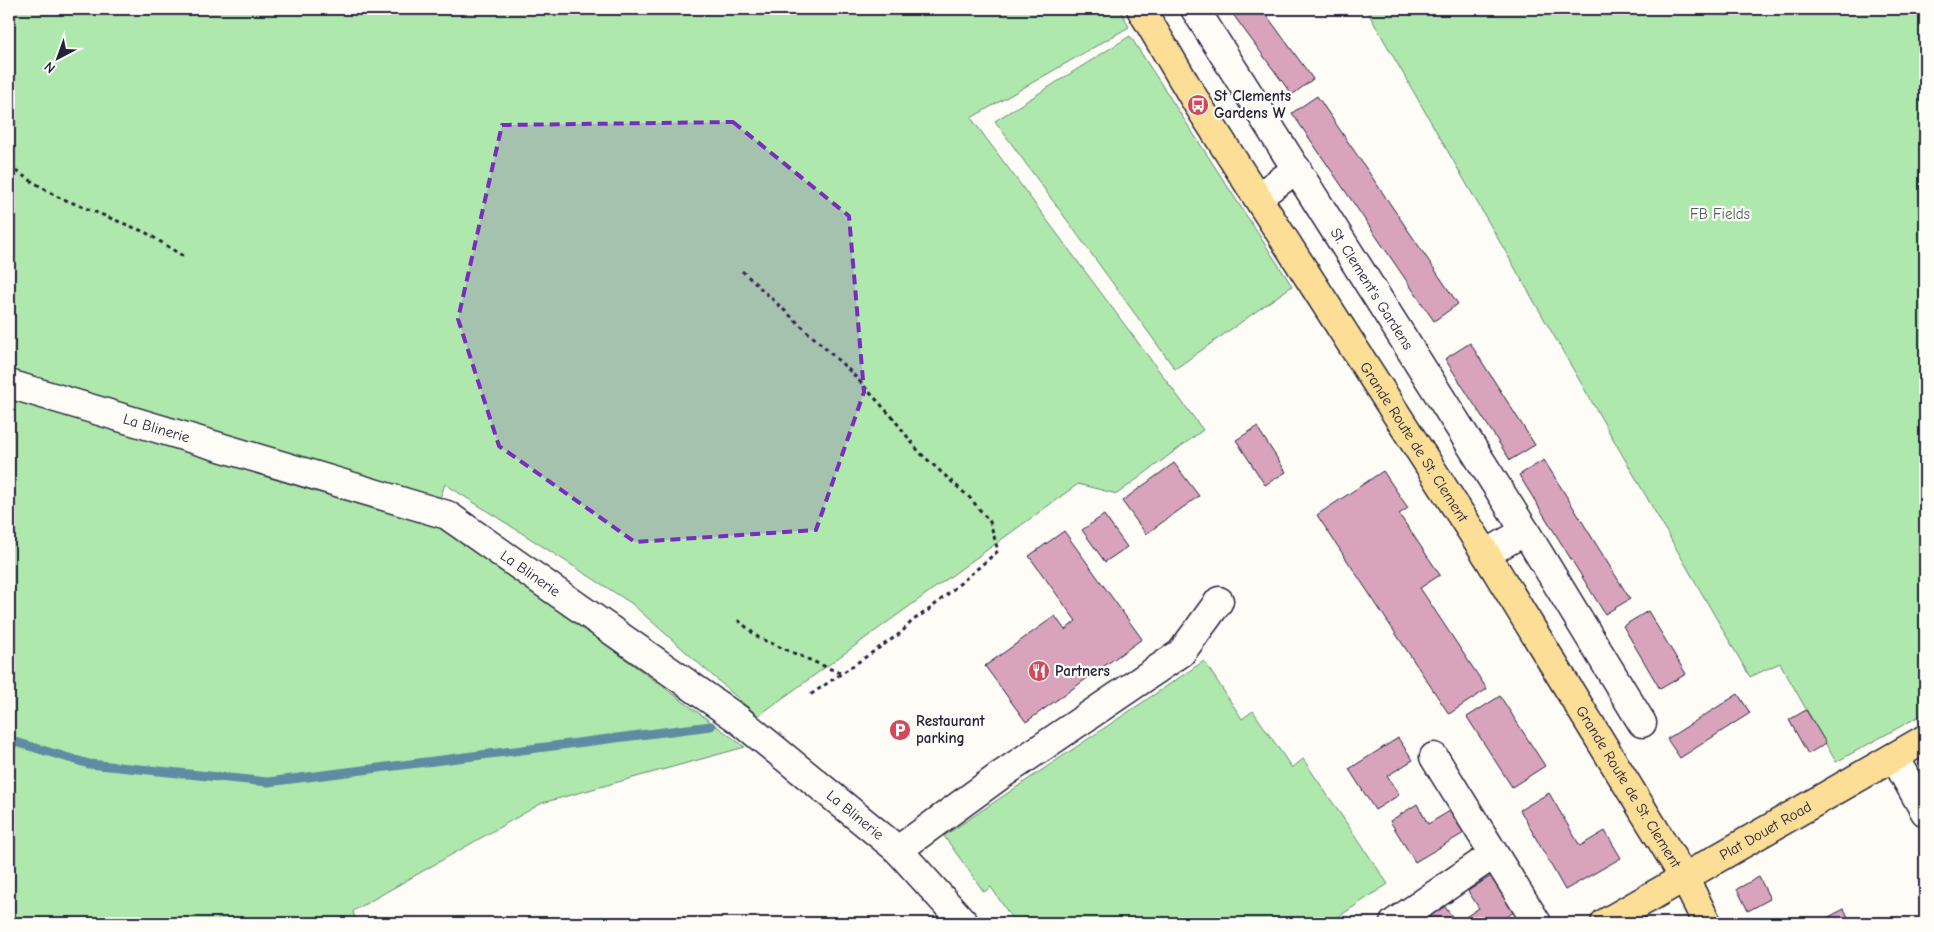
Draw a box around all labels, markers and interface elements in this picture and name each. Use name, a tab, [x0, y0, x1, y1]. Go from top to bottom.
north arrow	[32, 32, 82, 82]
text: N	[41, 58, 59, 77]
place label: St Clements Gardens W	[1214, 87, 1291, 122]
bus stop icon: St Clements Gardens W	[1186, 93, 1210, 117]
park label: FB Fields	[1690, 205, 1750, 223]
street label: St. Clement's Gardens	[1327, 225, 1417, 353]
street label: Grande Route de St. Clement	[1356, 359, 1472, 526]
street label: La Blinerie	[121, 410, 193, 447]
street label: La Blinerie	[497, 546, 564, 601]
restaurant icon: Partners	[1027, 659, 1051, 683]
place label: Partners	[1055, 662, 1110, 680]
street label: Grande Route de St. Clement	[1572, 702, 1685, 872]
place label: Restaurant parking	[916, 712, 986, 747]
parking icon: Restaurant parking	[888, 718, 912, 742]
street label: La Blinerie	[823, 786, 888, 844]
street label: Plat Douet Road	[1716, 797, 1815, 864]

